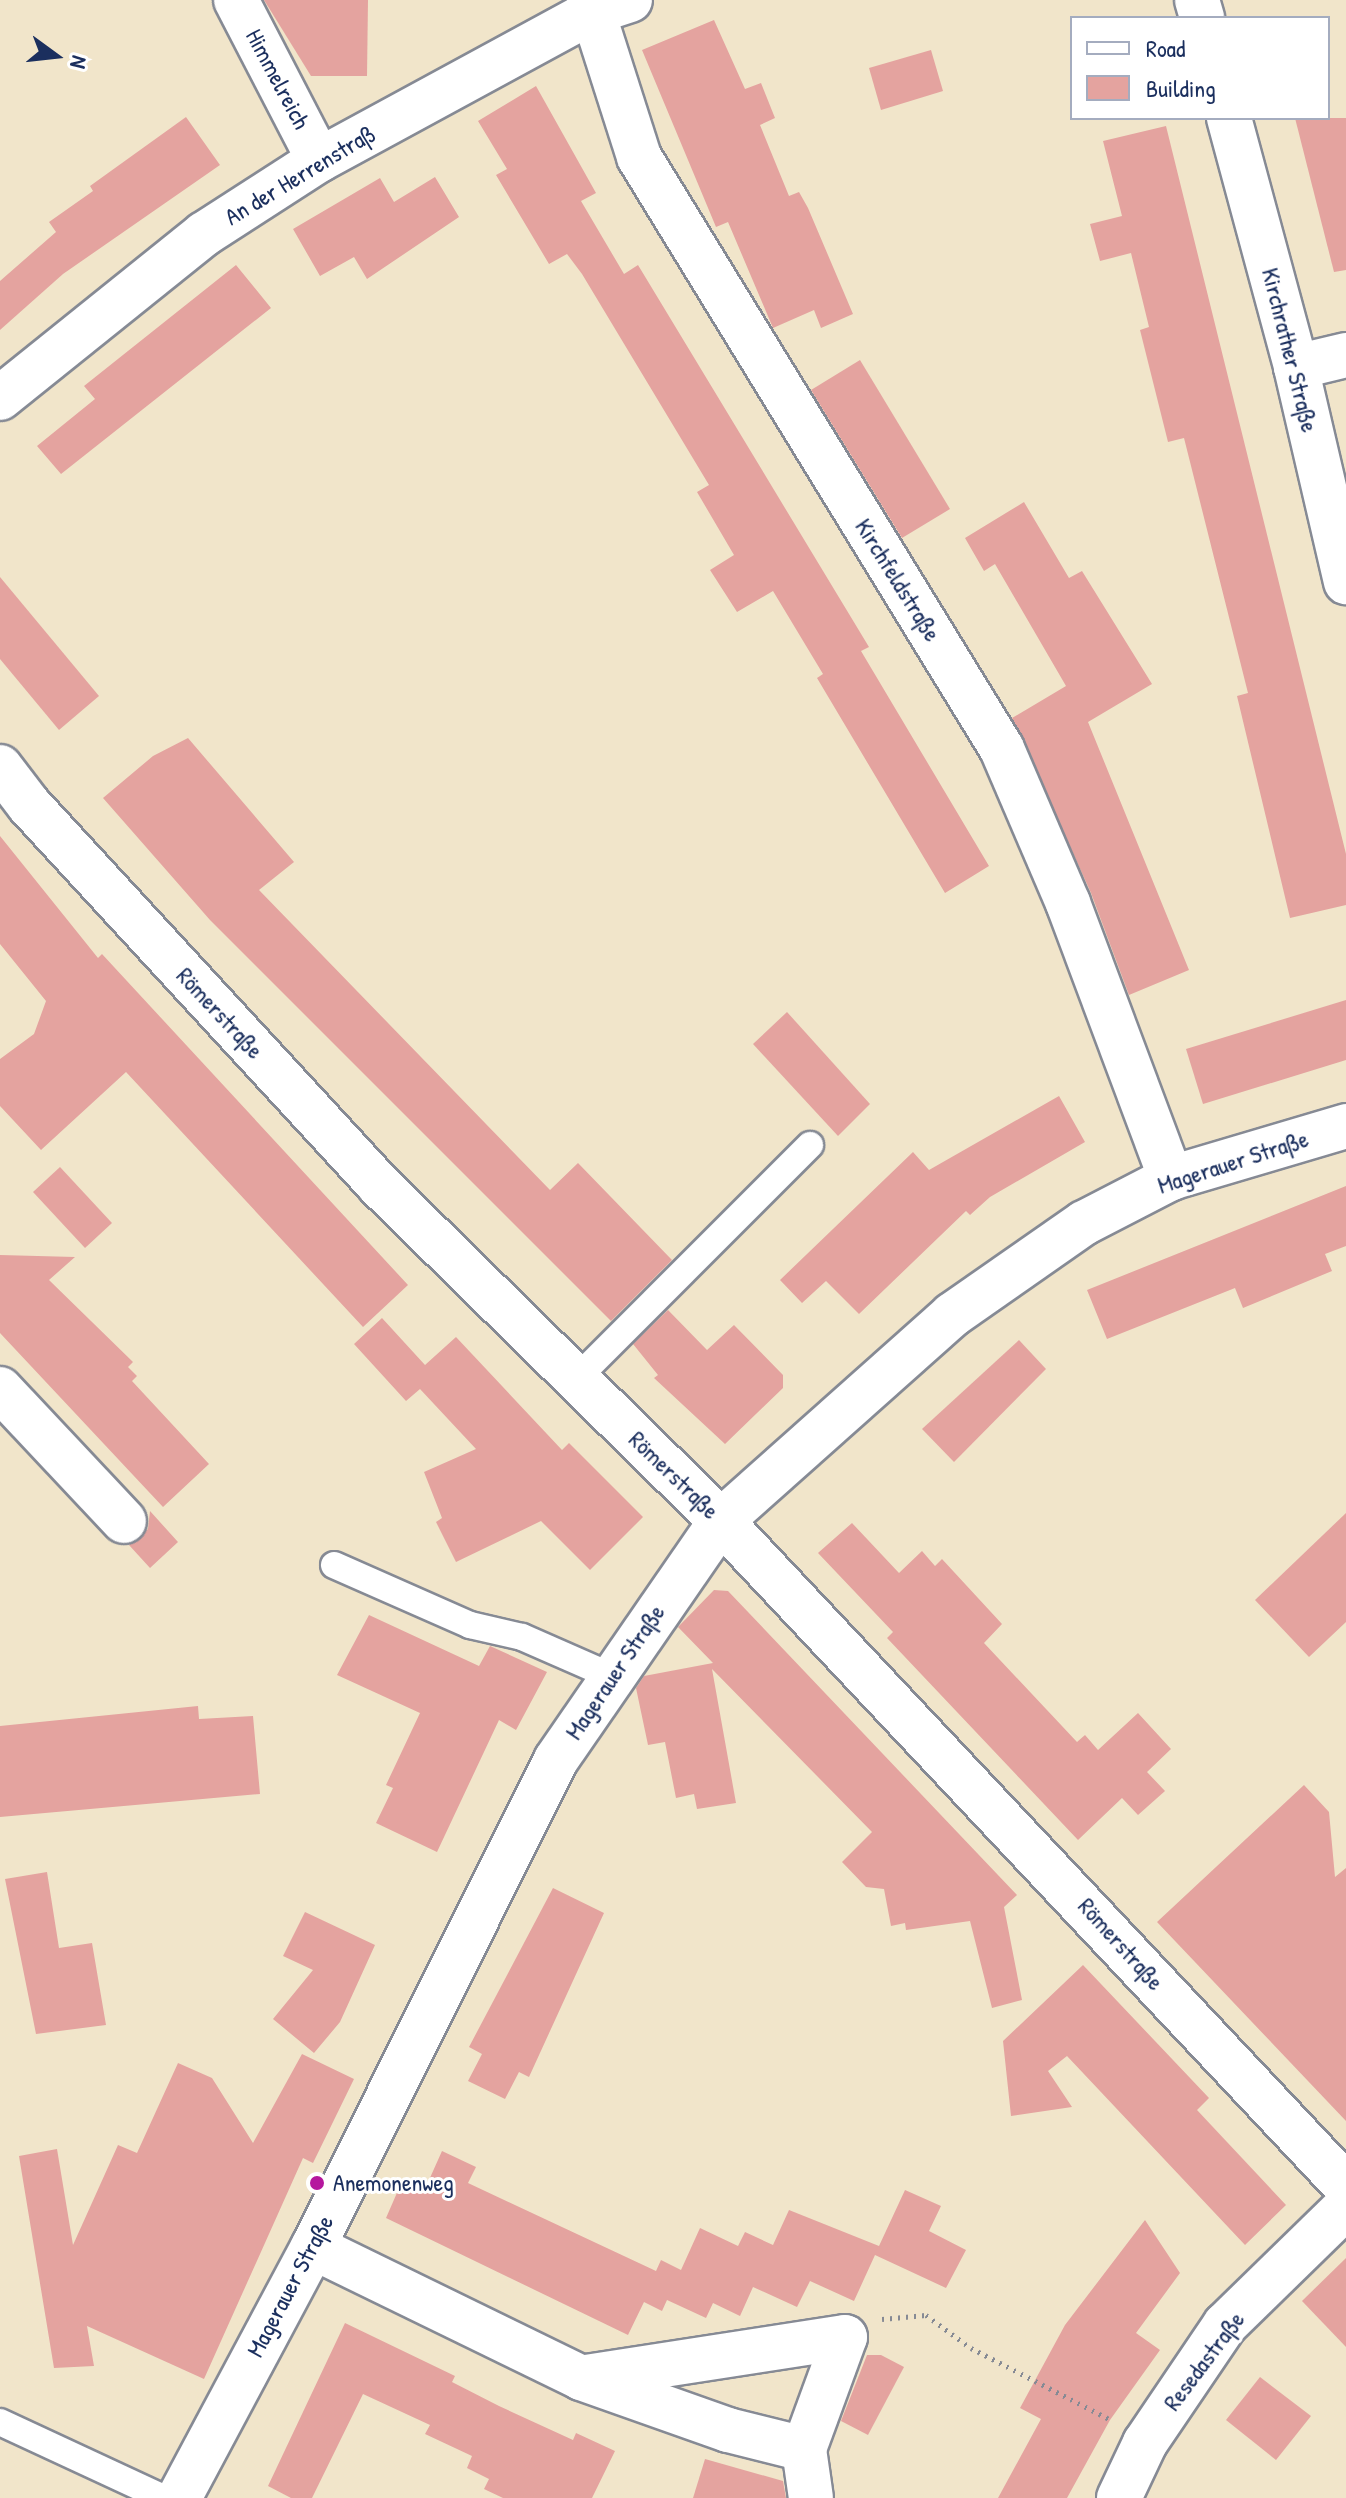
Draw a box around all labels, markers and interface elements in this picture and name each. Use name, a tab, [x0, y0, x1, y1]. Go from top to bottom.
north arrow	[16, 16, 96, 96]
legend	[1070, 16, 1330, 120]
street label: Himmelreich	[240, 24, 316, 134]
text: Road	[1146, 32, 1185, 64]
text: N	[63, 53, 95, 72]
text: Building	[1146, 72, 1216, 104]
street label: An der Herrenstraß	[220, 119, 380, 231]
street label: Kirchrather Straße	[1256, 265, 1324, 435]
street label: Kirchfeldstraße	[849, 513, 947, 647]
street label: Römerstraße	[171, 961, 269, 1065]
street label: Magerauer Straße	[1154, 1124, 1312, 1200]
street label: Römerstraße	[623, 1425, 725, 1525]
street label: Magerauer Straße	[559, 1599, 671, 1745]
street label: Römerstraße	[1072, 1892, 1170, 1996]
place label: Anemonenweg	[333, 2169, 454, 2197]
marker: Anemonenweg	[308, 2174, 326, 2192]
street label: Magerauer Straße	[241, 2210, 339, 2362]
street label: Resedastraße	[1157, 2306, 1251, 2416]

